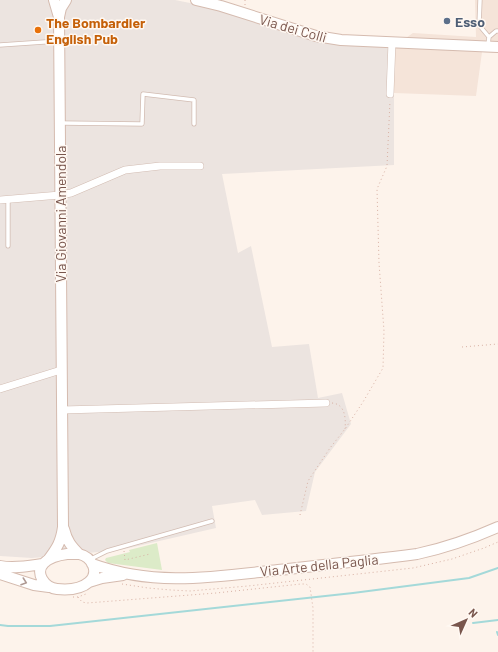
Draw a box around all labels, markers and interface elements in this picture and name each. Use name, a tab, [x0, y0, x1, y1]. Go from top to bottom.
street label: Via dei Colli	[257, 10, 329, 46]
place label: Esso	[455, 13, 485, 30]
place label: The Bombardier English Pub	[46, 14, 146, 47]
marker: Esso	[442, 16, 452, 26]
marker: The Bombardier English Pub	[33, 25, 43, 35]
street label: Via Giovanni Amendola	[52, 146, 69, 282]
street label: Via Arte della Paglia	[259, 550, 379, 580]
one-way arrow	[21, 577, 28, 586]
north arrow	[446, 600, 486, 640]
text: N	[466, 605, 481, 620]

